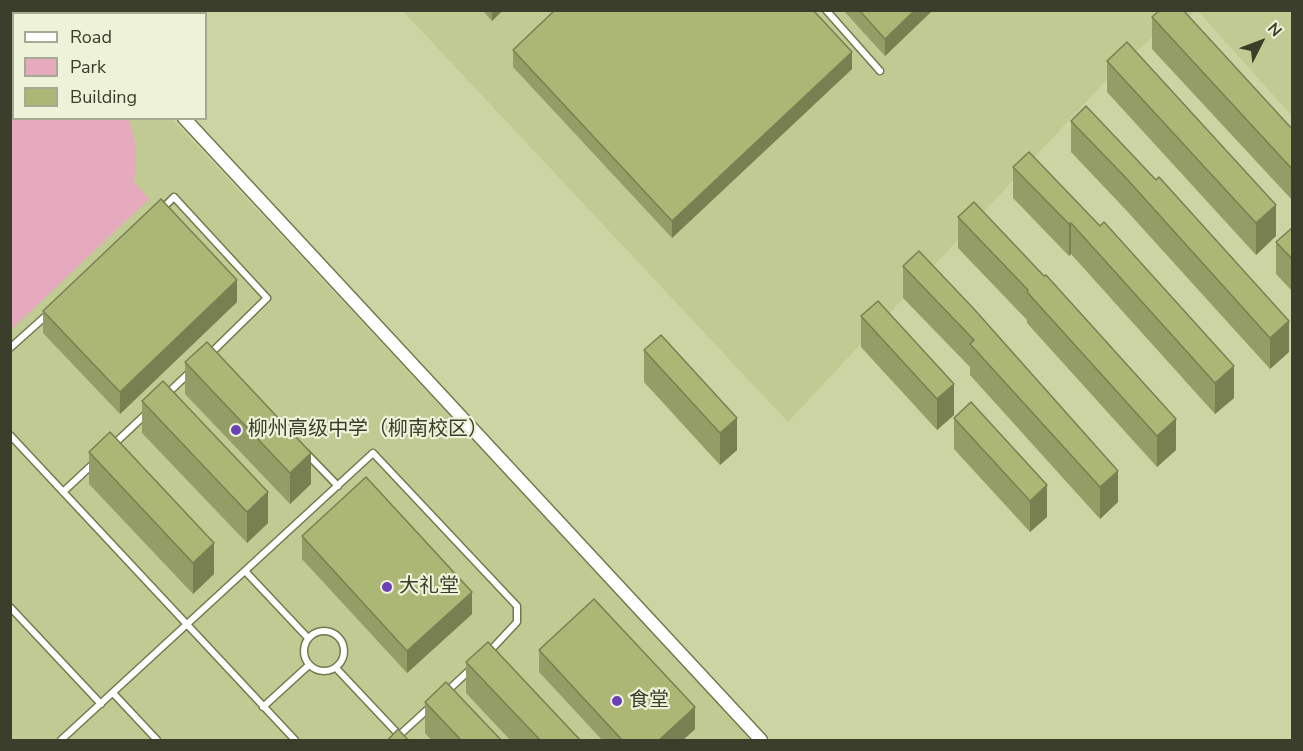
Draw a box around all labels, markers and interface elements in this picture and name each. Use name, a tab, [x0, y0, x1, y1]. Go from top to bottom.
legend	[12, 12, 207, 120]
north arrow	[1231, 12, 1291, 72]
text: N	[1262, 18, 1287, 42]
text: Road	[70, 25, 112, 49]
text: Park	[70, 55, 106, 79]
text: Building	[70, 85, 137, 109]
place label: 柳州高级中学（柳南校区）	[248, 418, 488, 442]
marker: 柳州高级中学（柳南校区）	[229, 423, 243, 437]
place label: 大礼堂	[399, 575, 459, 599]
marker: 大礼堂	[380, 580, 394, 594]
place label: 食堂	[629, 689, 669, 713]
marker: 食堂	[610, 694, 624, 708]

